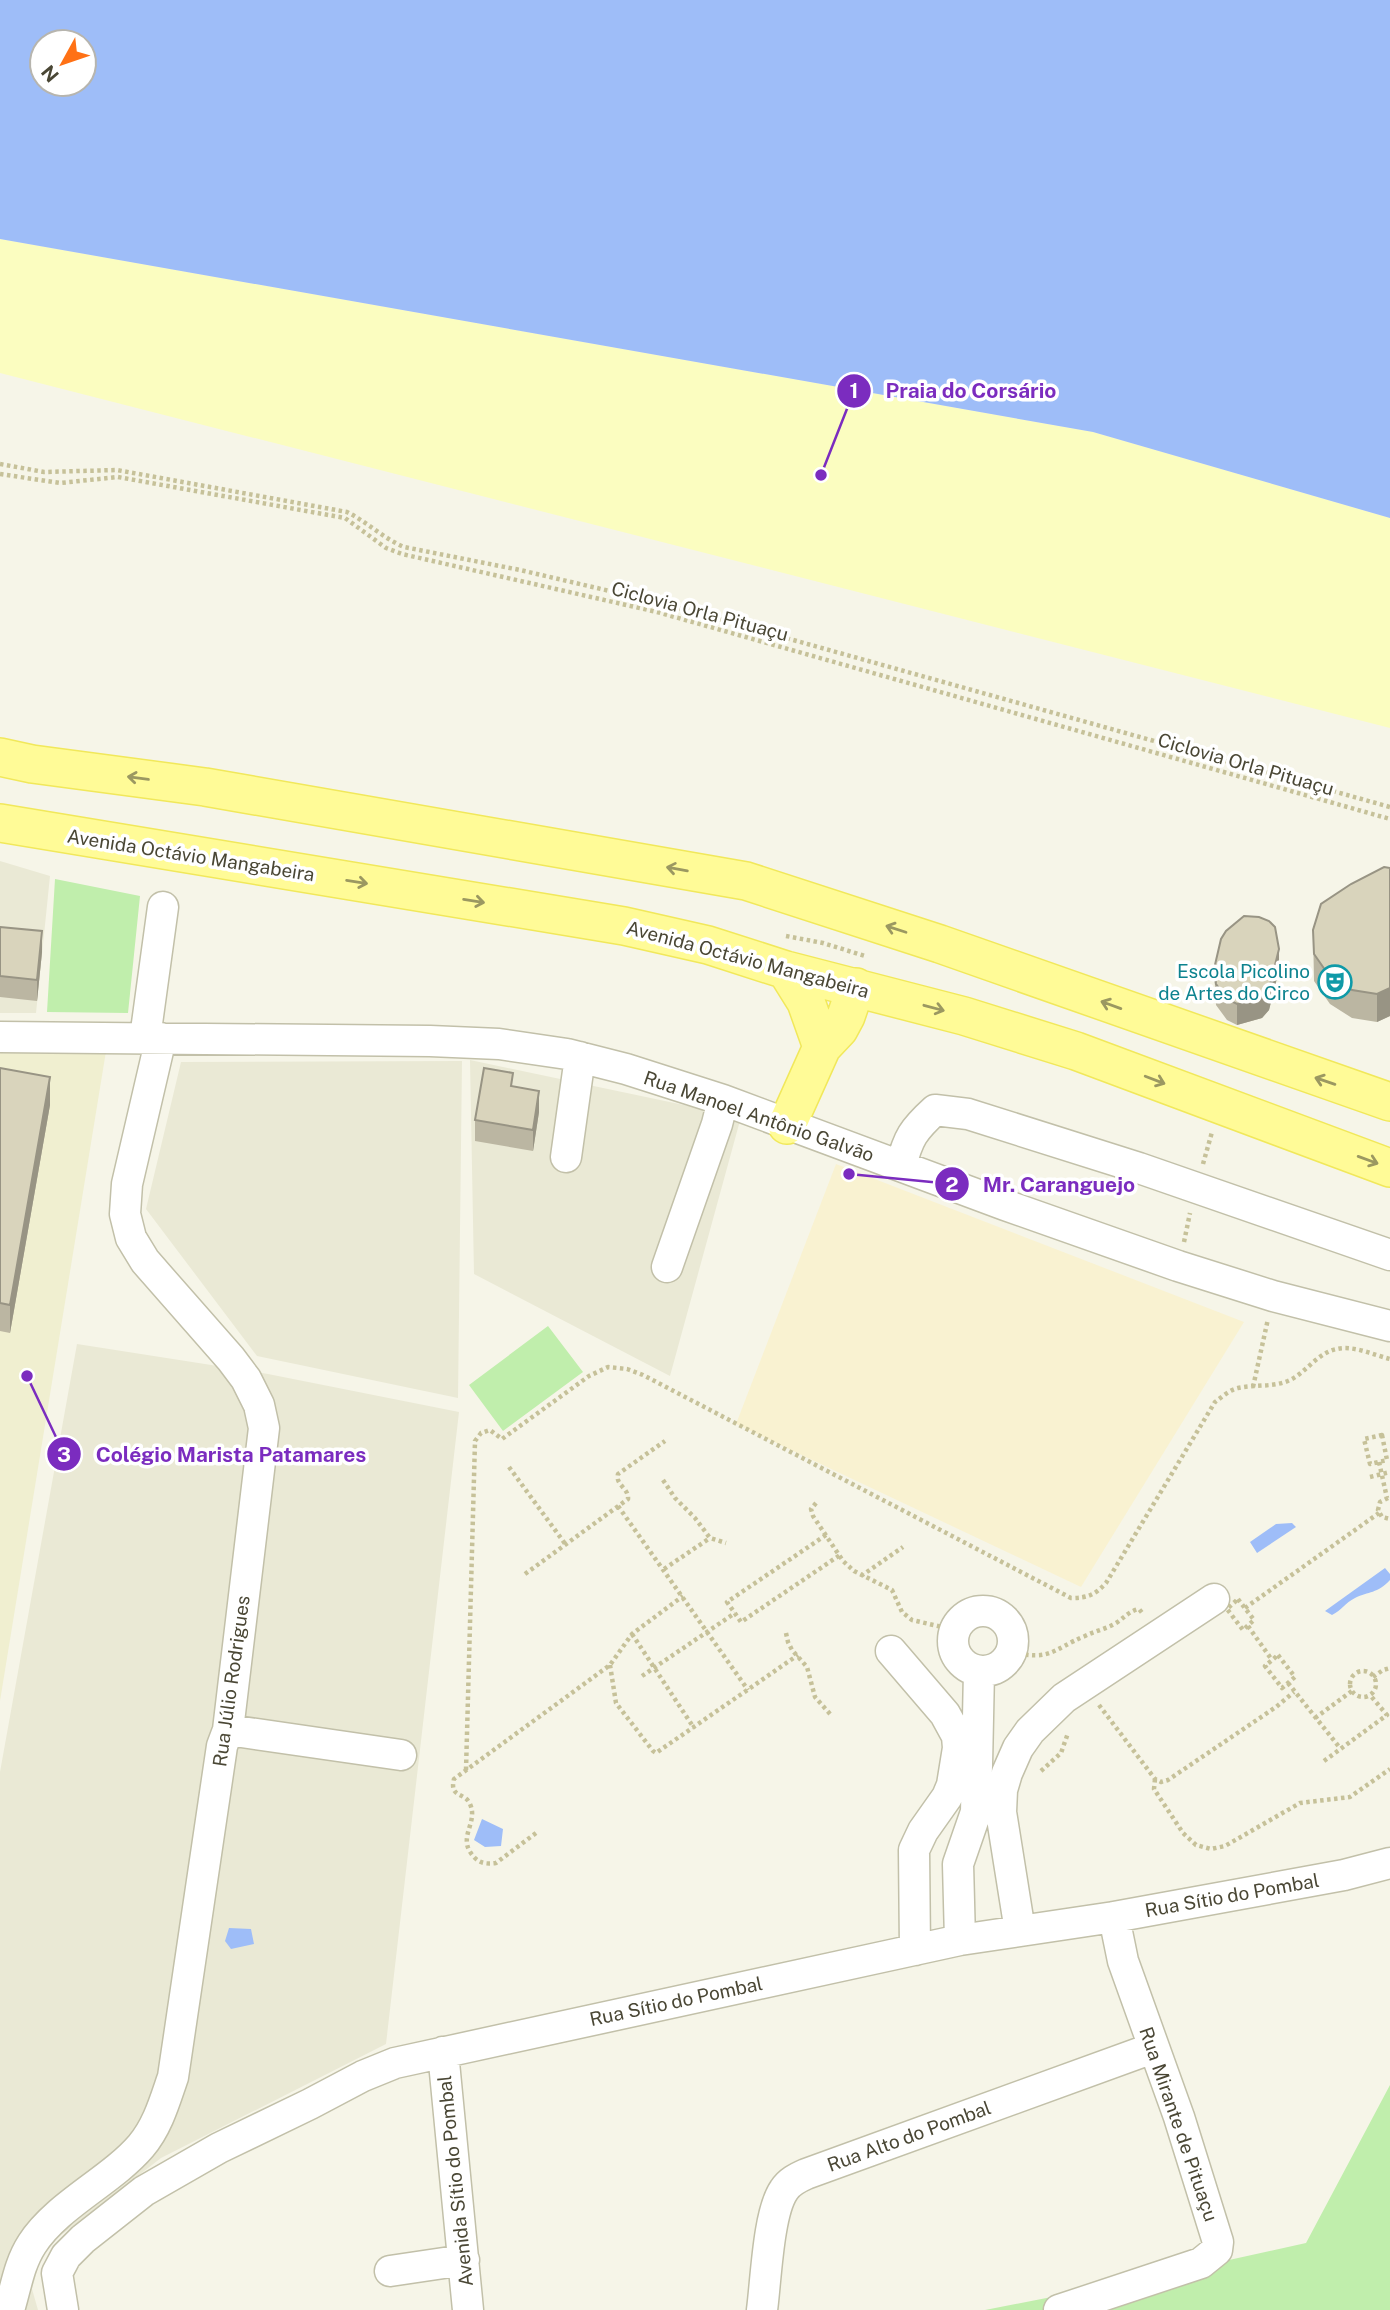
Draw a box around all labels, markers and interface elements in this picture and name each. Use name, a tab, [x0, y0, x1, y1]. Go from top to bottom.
north arrow	[28, 28, 98, 98]
text: N	[37, 61, 63, 87]
callout: Praia do Corsário	[837, 370, 1071, 412]
text: 1	[850, 378, 859, 403]
text: Praia do Corsário	[886, 378, 1056, 403]
street label: Ciclovia Orla Pituaçu	[609, 577, 791, 645]
street label: Ciclovia Orla Pituaçu	[1155, 728, 1337, 800]
one-way arrow	[127, 771, 149, 784]
street label: Avenida Octávio Mangabeira	[66, 825, 316, 885]
one-way arrow	[666, 862, 689, 875]
one-way arrow	[345, 876, 368, 889]
one-way arrow	[462, 895, 485, 908]
street label: Avenida Octávio Mangabeira	[624, 916, 872, 1002]
one-way arrow	[886, 922, 908, 935]
place label: Escola Picolino de Artes do Circo	[1158, 960, 1310, 1004]
theatre icon: Escola Picolino de Artes do Circo	[1316, 963, 1354, 1001]
one-way arrow	[1100, 998, 1122, 1010]
one-way arrow	[923, 1002, 945, 1015]
street label: Rua Manoel Antônio Galvão	[641, 1066, 877, 1166]
one-way arrow	[1315, 1073, 1337, 1086]
one-way arrow	[1143, 1075, 1165, 1087]
one-way arrow	[1356, 1154, 1378, 1167]
callout: Mr. Caranguejo	[934, 1163, 1150, 1205]
text: 2	[945, 1172, 959, 1197]
text: Mr. Caranguejo	[983, 1172, 1135, 1197]
callout: Colégio Marista Patamares	[47, 1433, 381, 1475]
text: 3	[57, 1442, 71, 1467]
text: Colégio Marista Patamares	[96, 1442, 366, 1467]
street label: Rua Júlio Rodrigues	[208, 1594, 254, 1768]
street label: Rua Sítio do Pombal	[1143, 1869, 1321, 1921]
street label: Rua Sítio do Pombal	[587, 1972, 765, 2030]
street label: Rua Mirante de Pituaçu	[1135, 2024, 1223, 2224]
street label: Avenida Sítio do Pombal	[433, 2074, 477, 2288]
street label: Rua Alto do Pombal	[824, 2096, 994, 2176]

